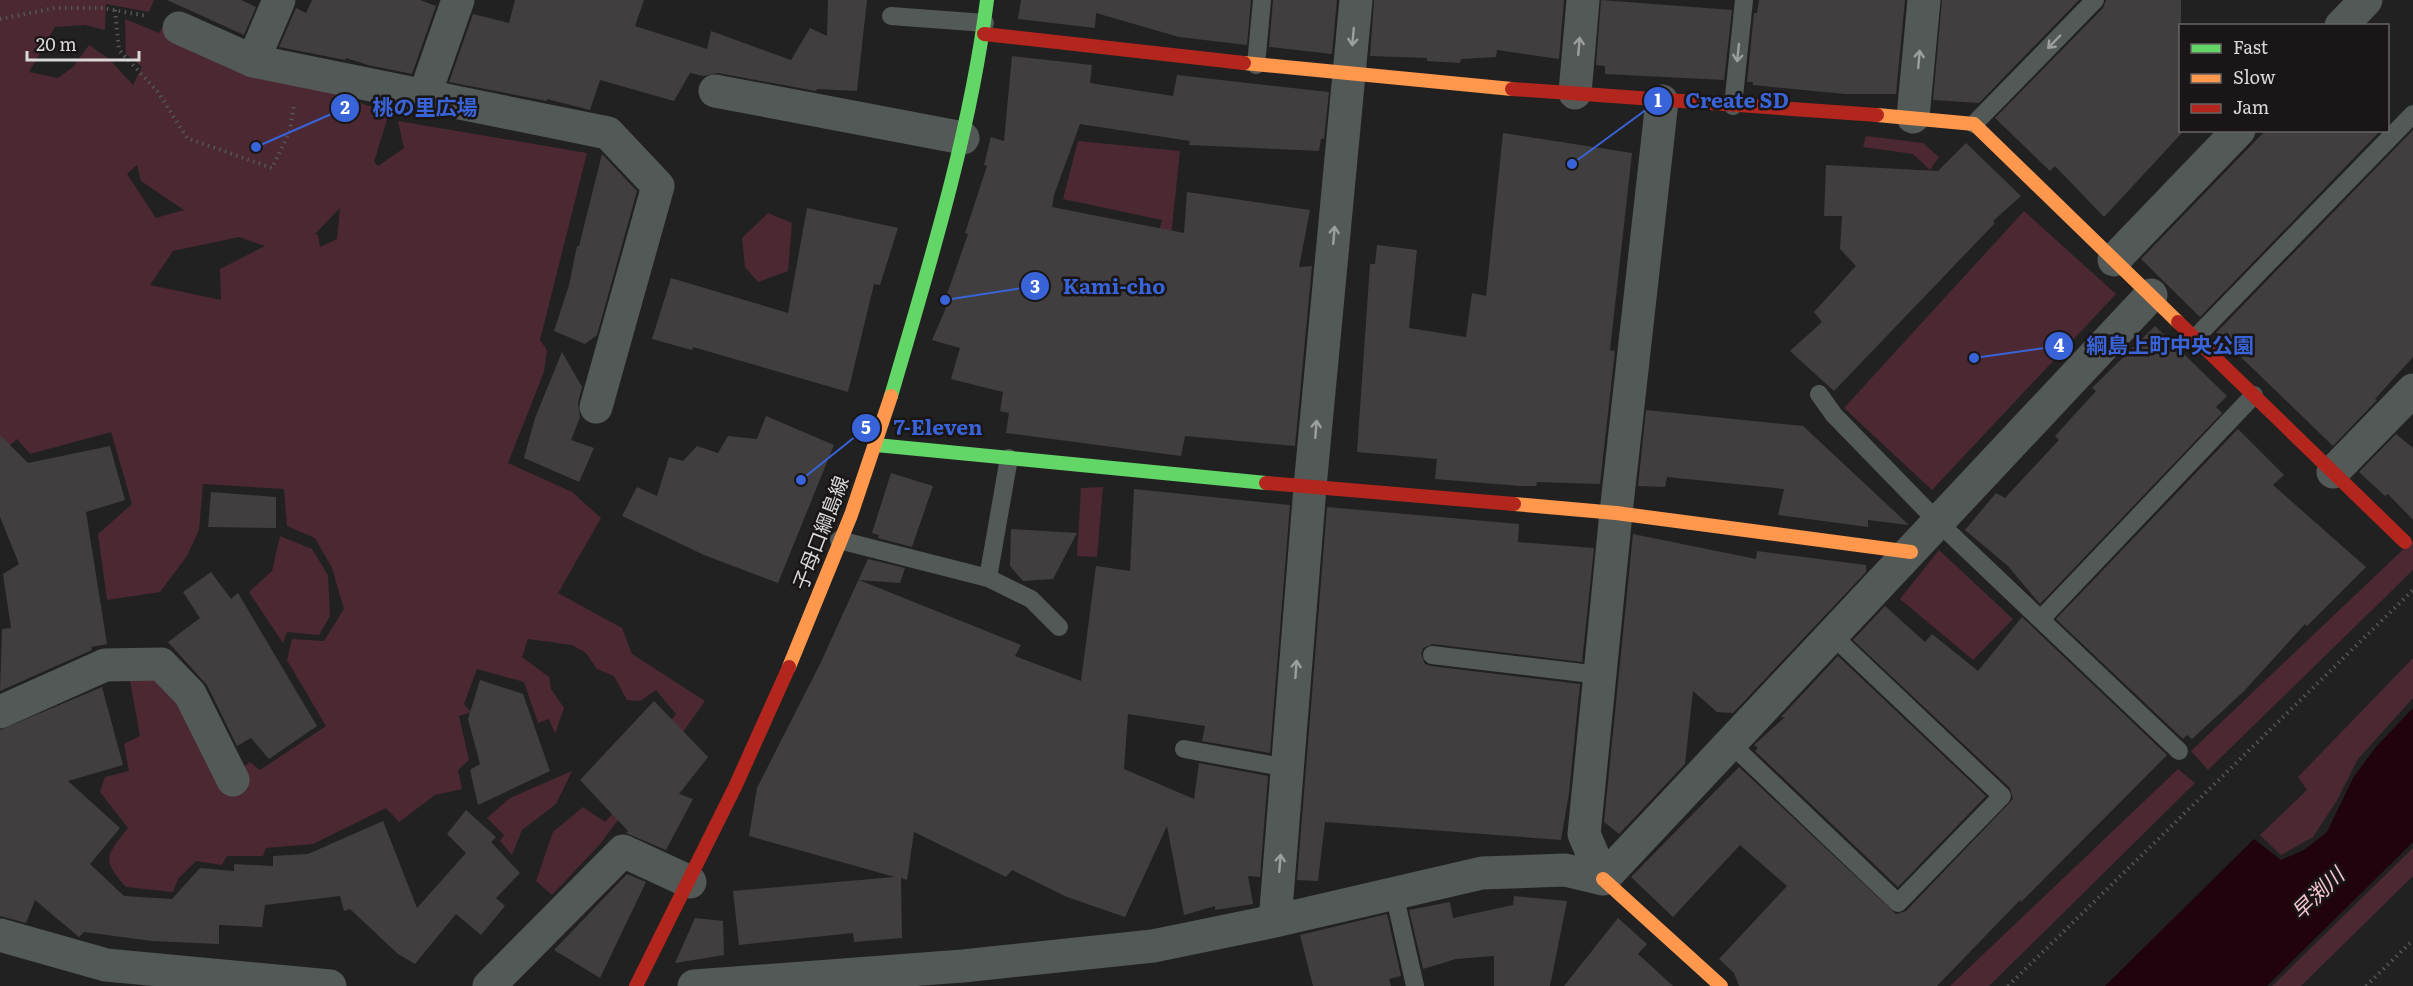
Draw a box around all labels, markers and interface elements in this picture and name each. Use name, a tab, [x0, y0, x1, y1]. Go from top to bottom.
scale bar	[27, 24, 140, 62]
legend	[2179, 24, 2389, 132]
one-way arrow	[1347, 27, 1358, 47]
text: 20 m	[36, 30, 77, 57]
text: Fast	[2233, 33, 2269, 60]
one-way arrow	[2046, 34, 2061, 49]
one-way arrow	[1574, 37, 1585, 57]
one-way arrow	[1732, 43, 1743, 62]
one-way arrow	[1914, 49, 1925, 69]
text: Slow	[2233, 63, 2276, 90]
callout: Create SD	[1643, 82, 1801, 121]
text: Create SD	[1685, 83, 1789, 114]
text: 1	[1654, 86, 1662, 113]
callout: 桃の里広場	[330, 88, 489, 127]
text: 桃の里広場	[373, 90, 478, 121]
text: 2	[340, 93, 350, 120]
text: Jam	[2233, 93, 2269, 120]
one-way arrow	[1329, 225, 1340, 245]
callout: Kami-cho	[1020, 267, 1177, 306]
text: Kami-cho	[1063, 269, 1165, 300]
text: 3	[1030, 272, 1040, 299]
callout: 綱島上町中央公園	[2044, 326, 2266, 365]
text: 綱島上町中央公園	[2086, 328, 2254, 359]
text: 4	[2054, 331, 2065, 358]
callout: 7-Eleven	[851, 409, 994, 448]
text: 7-Eleven	[894, 410, 983, 441]
text: 5	[861, 413, 871, 440]
one-way arrow	[1311, 419, 1322, 439]
street label: 子母口綱島線	[784, 471, 855, 594]
one-way arrow	[1290, 659, 1301, 679]
one-way arrow	[1275, 854, 1286, 874]
water label: 早渕川	[2283, 858, 2351, 925]

